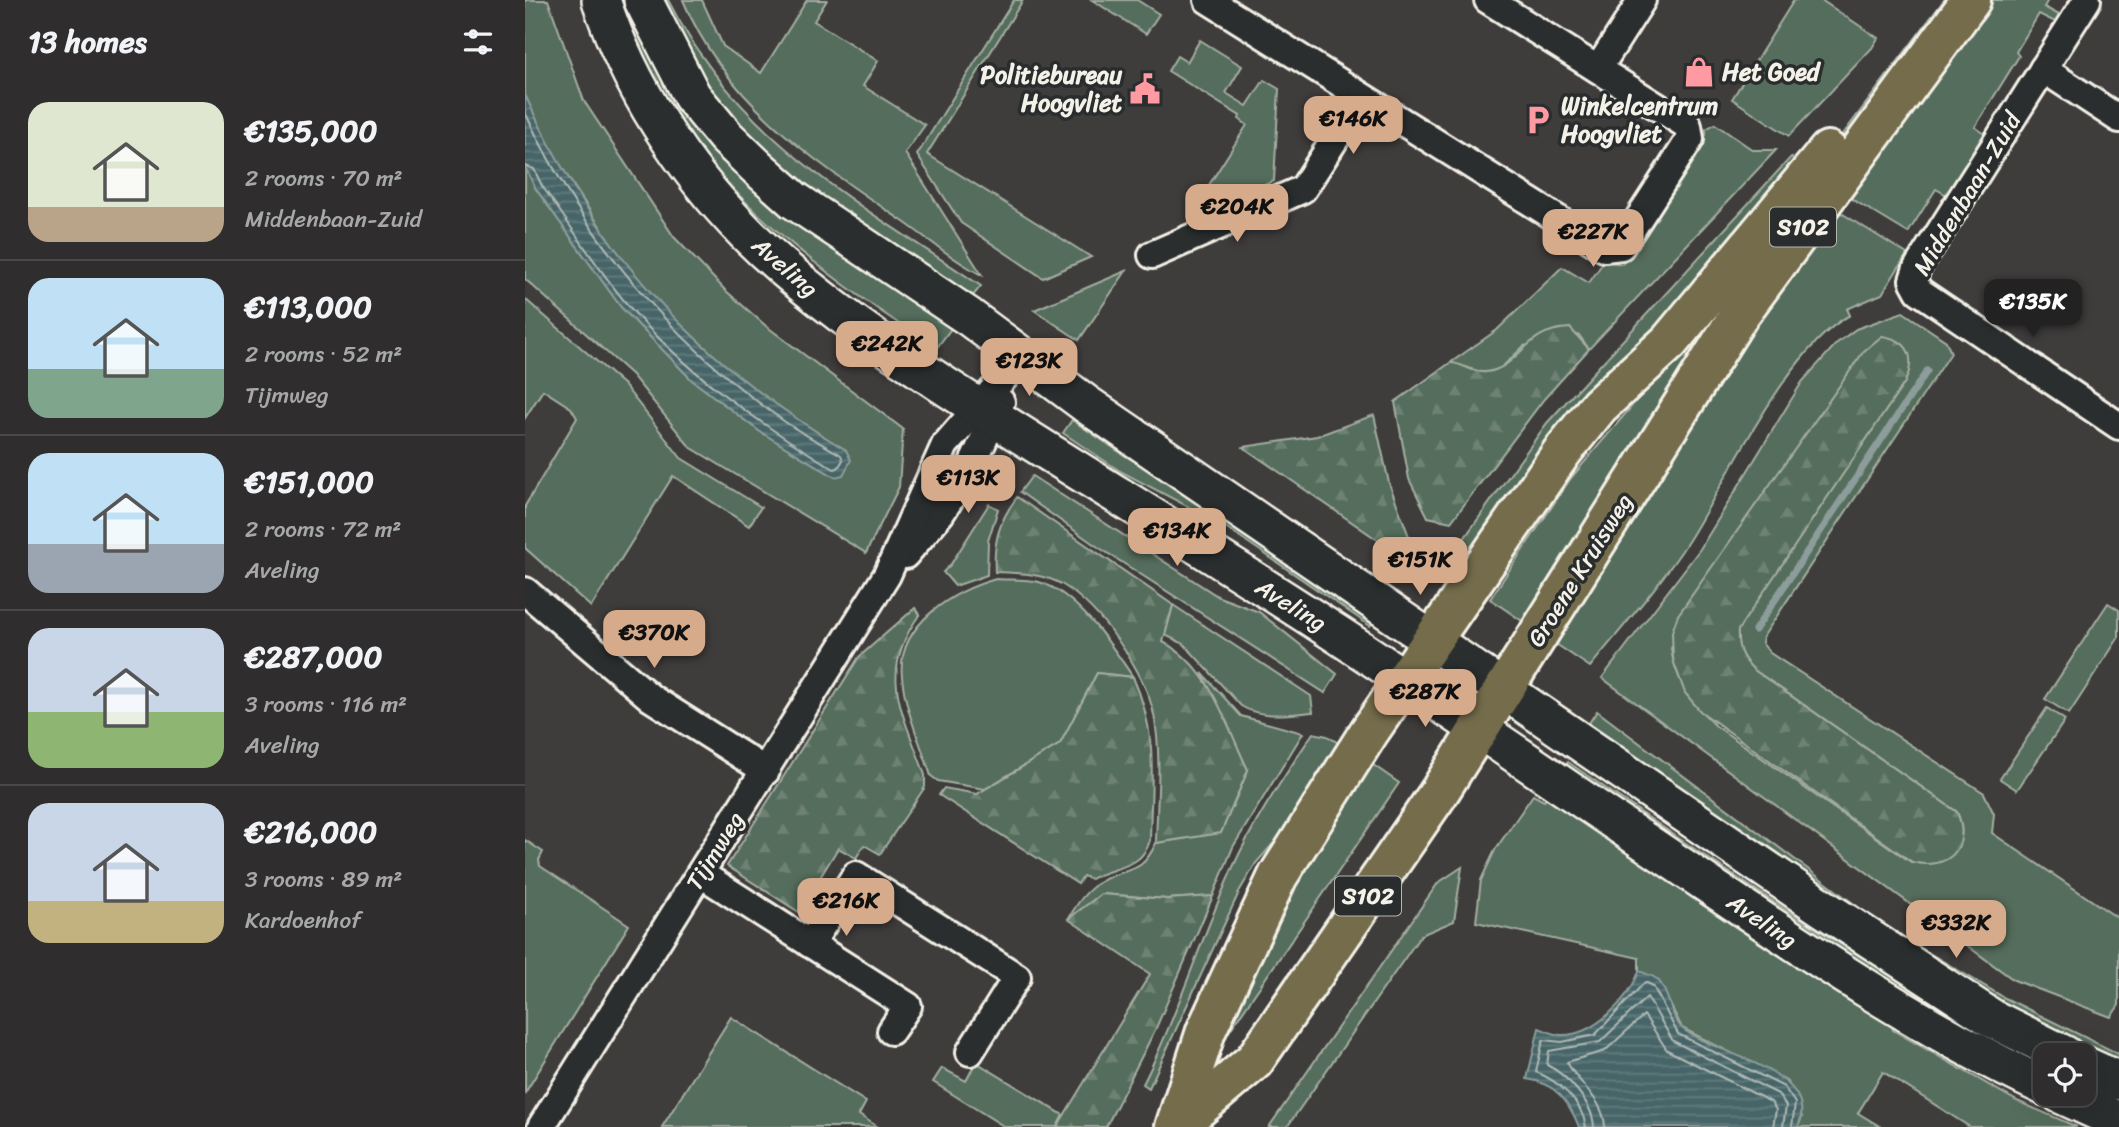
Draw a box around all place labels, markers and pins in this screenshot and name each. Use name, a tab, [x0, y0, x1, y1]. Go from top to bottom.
place label: Het Goed	[1722, 51, 1822, 93]
place label: Politiebureau Hoogvliet	[980, 54, 1123, 124]
shop icon: Het Goed	[1682, 55, 1716, 89]
public building icon: Politiebureau Hoogvliet	[1128, 72, 1162, 106]
place label: Winkelcentrum Hoogvliet	[1561, 85, 1718, 155]
pin: €146K	[1304, 96, 1402, 156]
parking icon: Winkelcentrum Hoogvliet	[1521, 103, 1555, 137]
pin: €204K	[1188, 184, 1286, 244]
pin: €227K	[1544, 210, 1642, 269]
pin: €135K	[1984, 280, 2082, 339]
pin: €242K	[838, 322, 936, 381]
pin: €123K	[980, 338, 1078, 398]
pin: €113K	[919, 456, 1017, 515]
pin: €134K	[1128, 508, 1226, 568]
pin: €151K	[1371, 538, 1469, 597]
pin: €370K	[605, 610, 703, 670]
pin: €287K	[1376, 670, 1474, 729]
pin: €216K	[797, 878, 895, 938]
pin: €332K	[1907, 900, 2005, 960]

